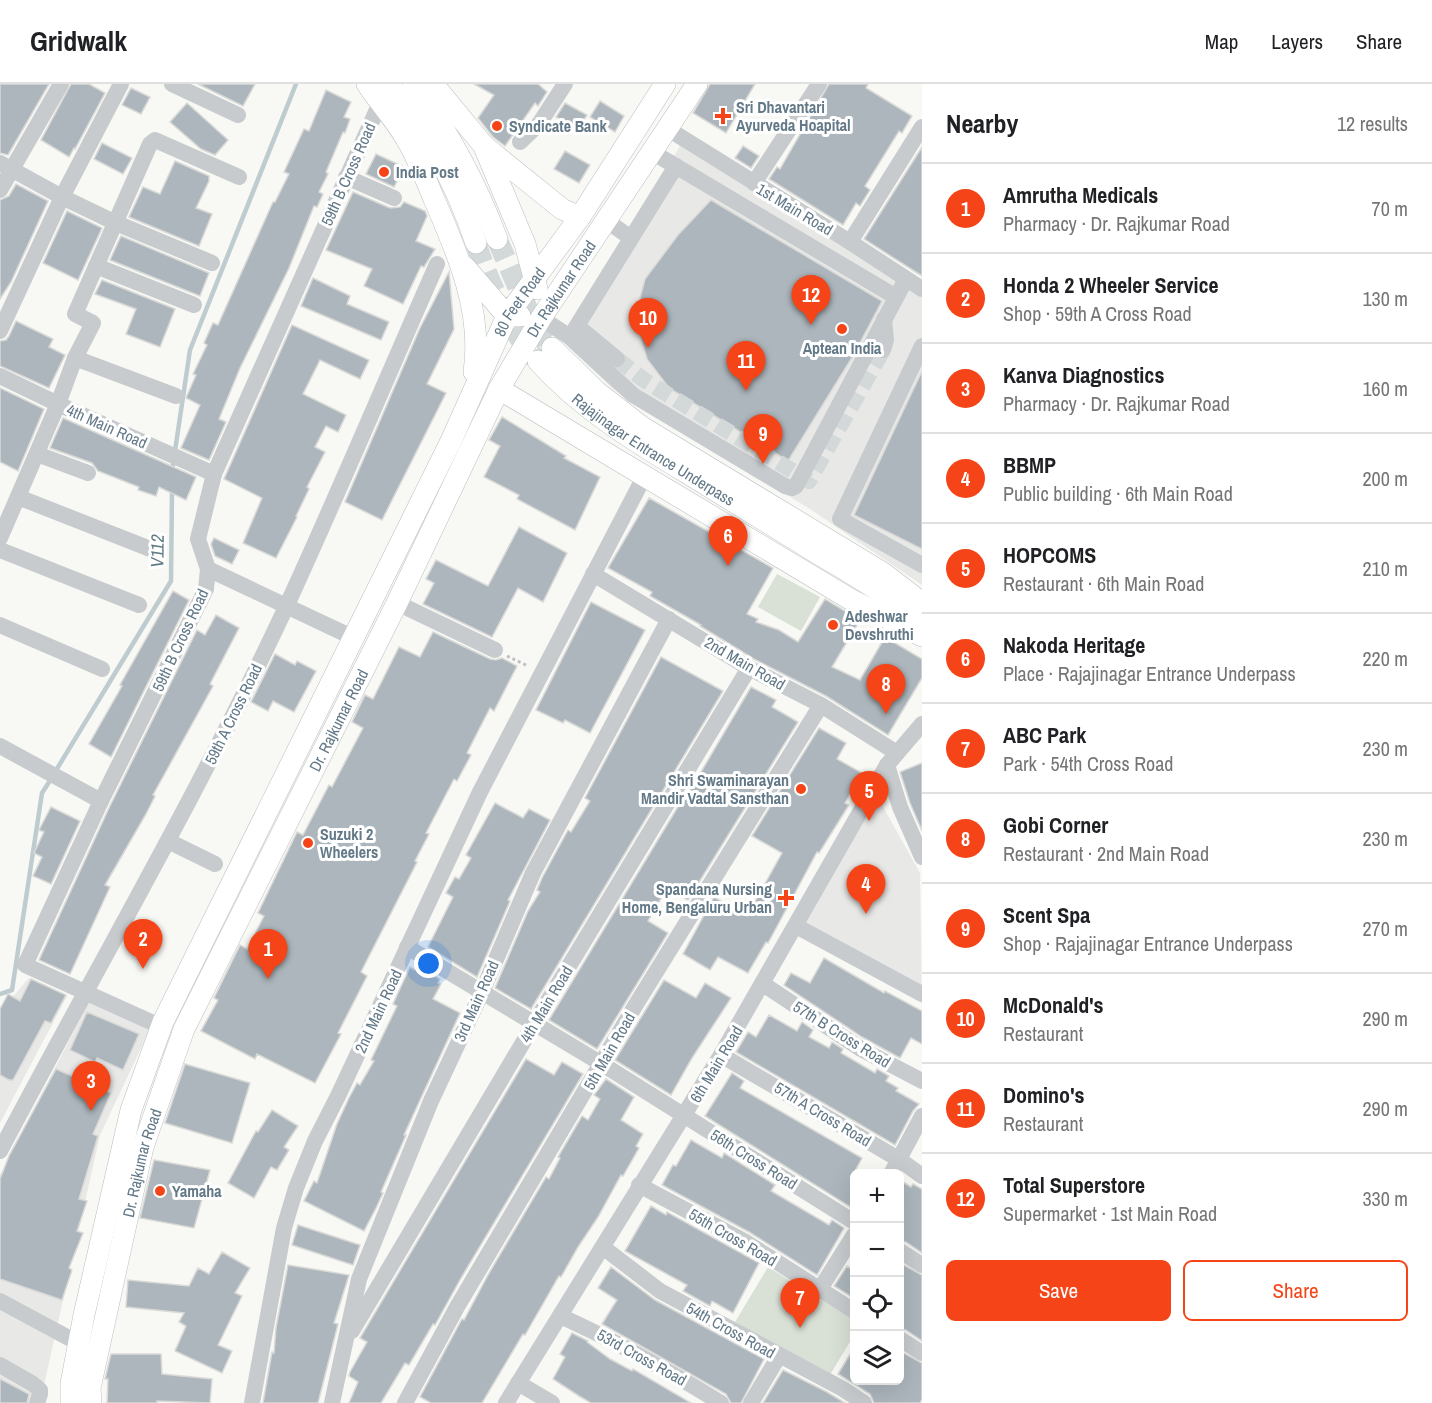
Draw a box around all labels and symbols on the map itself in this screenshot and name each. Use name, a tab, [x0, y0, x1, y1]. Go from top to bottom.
place label: Sri Dhavantari Ayurveda Hoapital	[736, 96, 851, 136]
marker: Sri Dhavantari Ayurveda Hoapital	[714, 107, 732, 125]
place label: Syndicate Bank	[509, 115, 607, 137]
street label: 59th B Cross Road	[315, 119, 381, 229]
marker: Syndicate Bank	[490, 119, 504, 133]
place label: India Post	[396, 161, 459, 183]
marker: India Post	[377, 165, 391, 179]
street label: 1st Main Road	[753, 178, 837, 240]
street label: Dr. Rajkumar Road	[521, 236, 601, 341]
street label: 80 Feet Road	[488, 263, 550, 340]
pin: 12	[792, 276, 830, 325]
pin: 10	[628, 298, 668, 348]
marker: Aptean India	[835, 322, 849, 336]
place label: Aptean India	[803, 337, 882, 359]
pin: 11	[726, 342, 766, 391]
street label: Rajajinagar Entrance Underpass	[567, 388, 739, 511]
street label: 4th Main Road	[63, 398, 151, 454]
pin: 9	[744, 414, 783, 464]
pin: 6	[708, 516, 748, 566]
water label: V112	[144, 533, 170, 568]
street label: 59th B Cross Road	[147, 585, 213, 695]
place label: Adeshwar Devshruthi	[845, 605, 914, 645]
marker: Adeshwar Devshruthi	[826, 618, 840, 632]
street label: 2nd Main Road	[701, 631, 789, 695]
street label: 59th A Cross Road	[199, 660, 267, 768]
pin: 8	[866, 664, 906, 714]
street label: Dr. Rajkumar Road	[304, 665, 373, 775]
place label: Shri Swaminarayan Mandir Vadtal Sansthan	[641, 769, 789, 809]
pin: 5	[850, 772, 888, 821]
marker: Shri Swaminarayan Mandir Vadtal Sansthan	[794, 782, 808, 796]
place label: Suzuki 2 Wheelers	[320, 823, 378, 863]
marker: Suzuki 2 Wheelers	[301, 836, 315, 850]
pin: 4	[846, 864, 886, 914]
place label: Spandana Nursing Home, Bengaluru Urban	[622, 878, 772, 918]
marker: Spandana Nursing Home, Bengaluru Urban	[777, 889, 795, 907]
pin: 2	[124, 920, 162, 969]
pin: 1	[248, 930, 288, 979]
your location	[414, 949, 443, 978]
street label: 3rd Main Road	[448, 957, 504, 1045]
street label: 4th Main Road	[514, 961, 578, 1047]
street label: 2nd Main Road	[349, 966, 407, 1056]
street label: 57th B Cross Road	[789, 995, 895, 1073]
street label: 5th Main Road	[578, 1008, 640, 1094]
street label: 6th Main Road	[684, 1021, 748, 1107]
pin: 3	[72, 1062, 110, 1111]
street label: 57th A Cross Road	[770, 1076, 876, 1152]
street label: Dr. Rajkumar Road	[117, 1106, 167, 1219]
street label: 56th Cross Road	[706, 1124, 802, 1194]
place label: Yamaha	[172, 1180, 222, 1202]
marker: Yamaha	[153, 1184, 167, 1198]
street label: 55th Cross Road	[685, 1203, 781, 1271]
pin: 7	[780, 1278, 820, 1328]
street label: 54th Cross Road	[683, 1297, 779, 1363]
street label: 53rd Cross Road	[593, 1323, 691, 1391]

